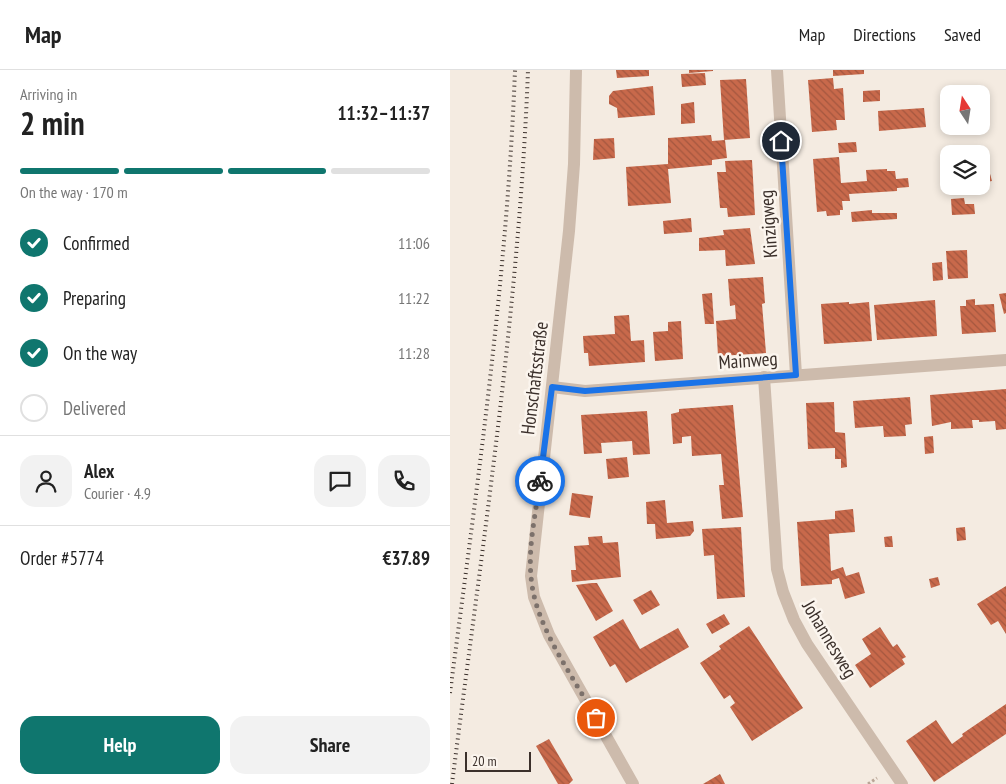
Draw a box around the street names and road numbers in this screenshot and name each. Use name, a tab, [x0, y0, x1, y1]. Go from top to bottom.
street label: Kinzigweg	[754, 189, 782, 259]
street label: Honschaftsstraße	[515, 320, 553, 436]
street label: Mainweg	[718, 346, 778, 374]
street label: Johannesweg	[797, 595, 863, 682]

